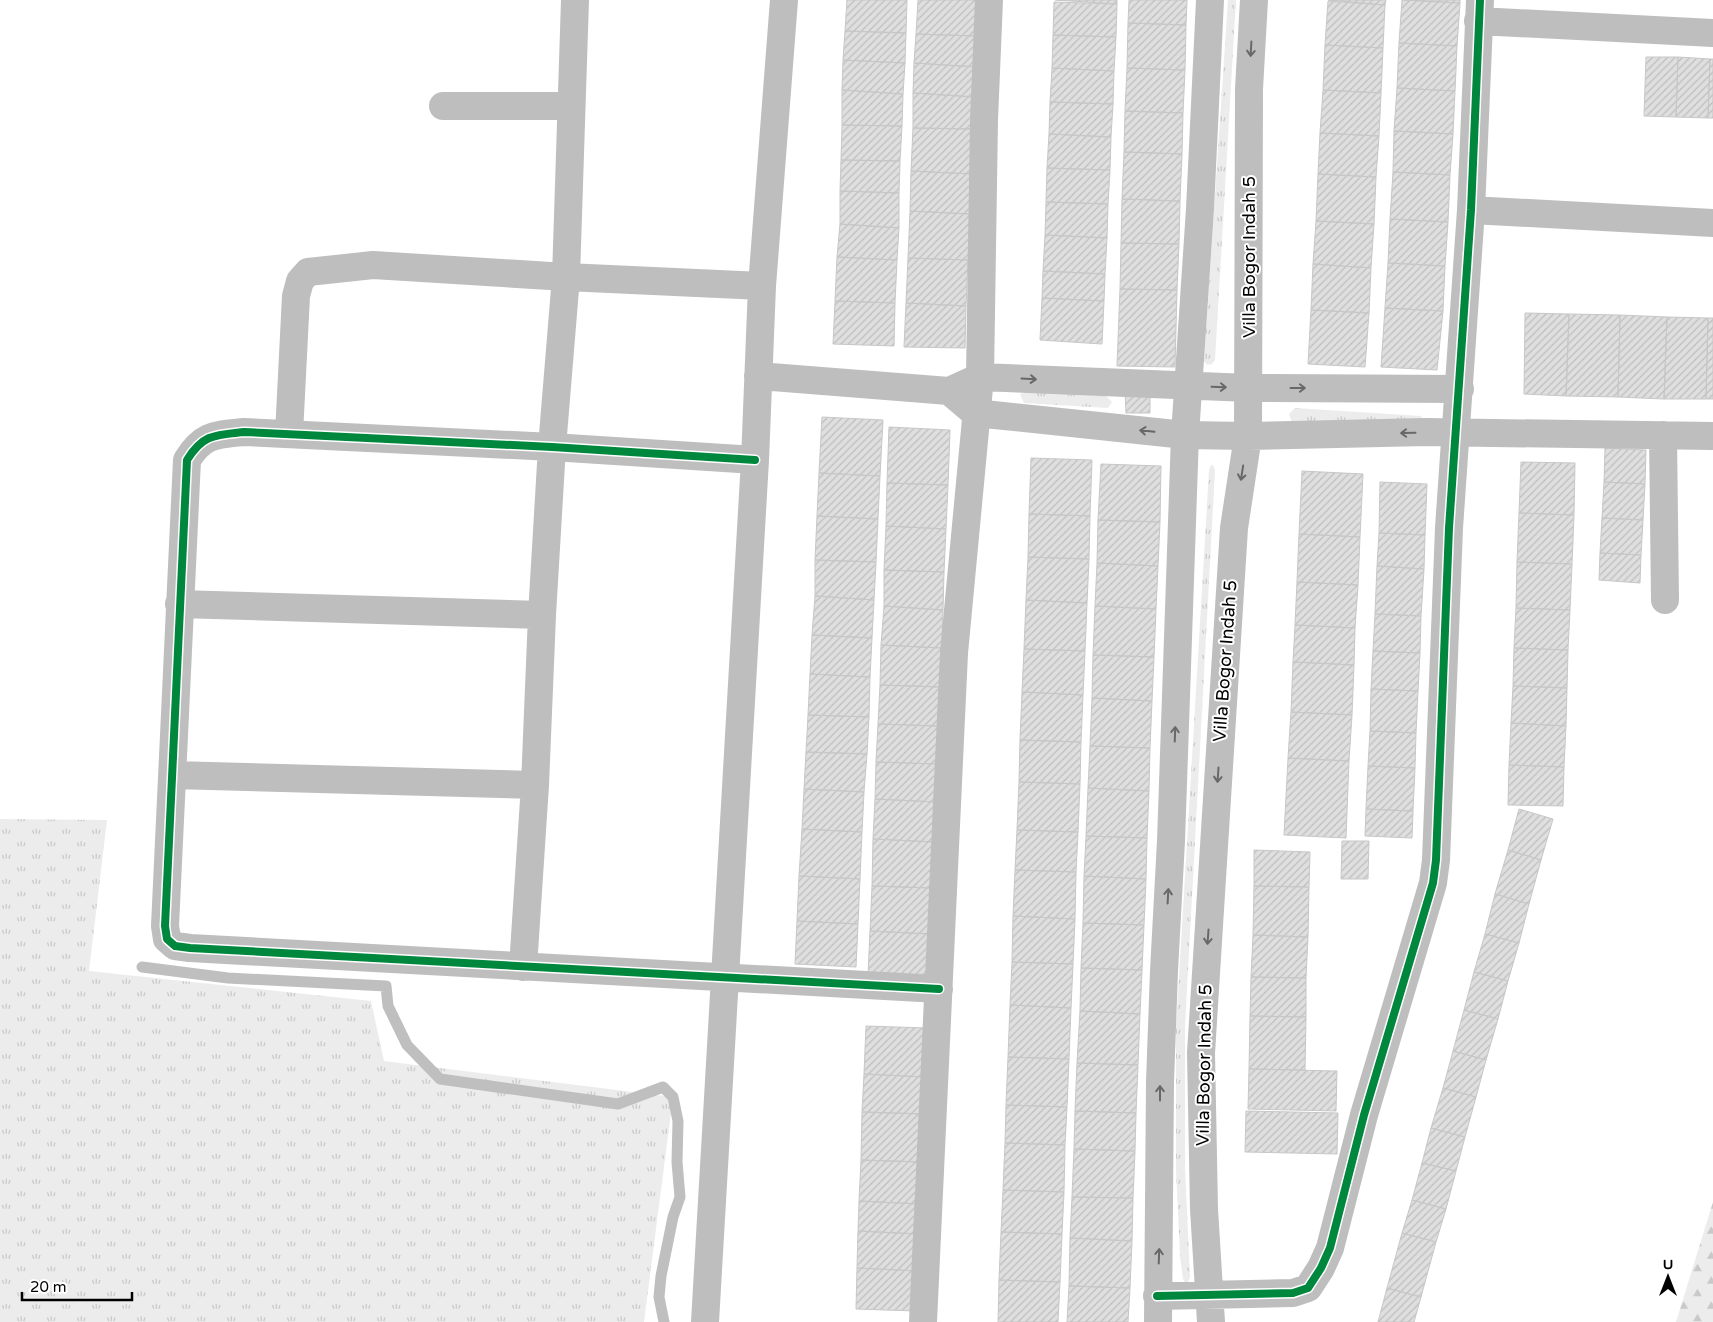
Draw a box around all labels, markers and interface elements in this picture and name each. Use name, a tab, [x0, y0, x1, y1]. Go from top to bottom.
one-way arrow	[1246, 40, 1256, 56]
street label: Villa Bogor Indah 5	[1238, 176, 1260, 338]
one-way arrow	[1020, 375, 1036, 384]
one-way arrow	[1211, 383, 1227, 392]
one-way arrow	[1289, 383, 1305, 393]
one-way arrow	[1139, 426, 1155, 436]
one-way arrow	[1400, 428, 1416, 437]
one-way arrow	[1237, 465, 1247, 481]
street label: Villa Bogor Indah 5	[1208, 579, 1242, 743]
one-way arrow	[1170, 726, 1179, 742]
one-way arrow	[1214, 766, 1223, 782]
one-way arrow	[1164, 888, 1173, 904]
one-way arrow	[1203, 928, 1213, 944]
street label: Villa Bogor Indah 5	[1192, 984, 1216, 1146]
one-way arrow	[1155, 1086, 1165, 1102]
one-way arrow	[1154, 1248, 1163, 1264]
north arrow	[1643, 1252, 1693, 1302]
text: U	[1663, 1256, 1673, 1273]
scale bar	[22, 1270, 132, 1302]
text: 20 m	[30, 1278, 67, 1296]

